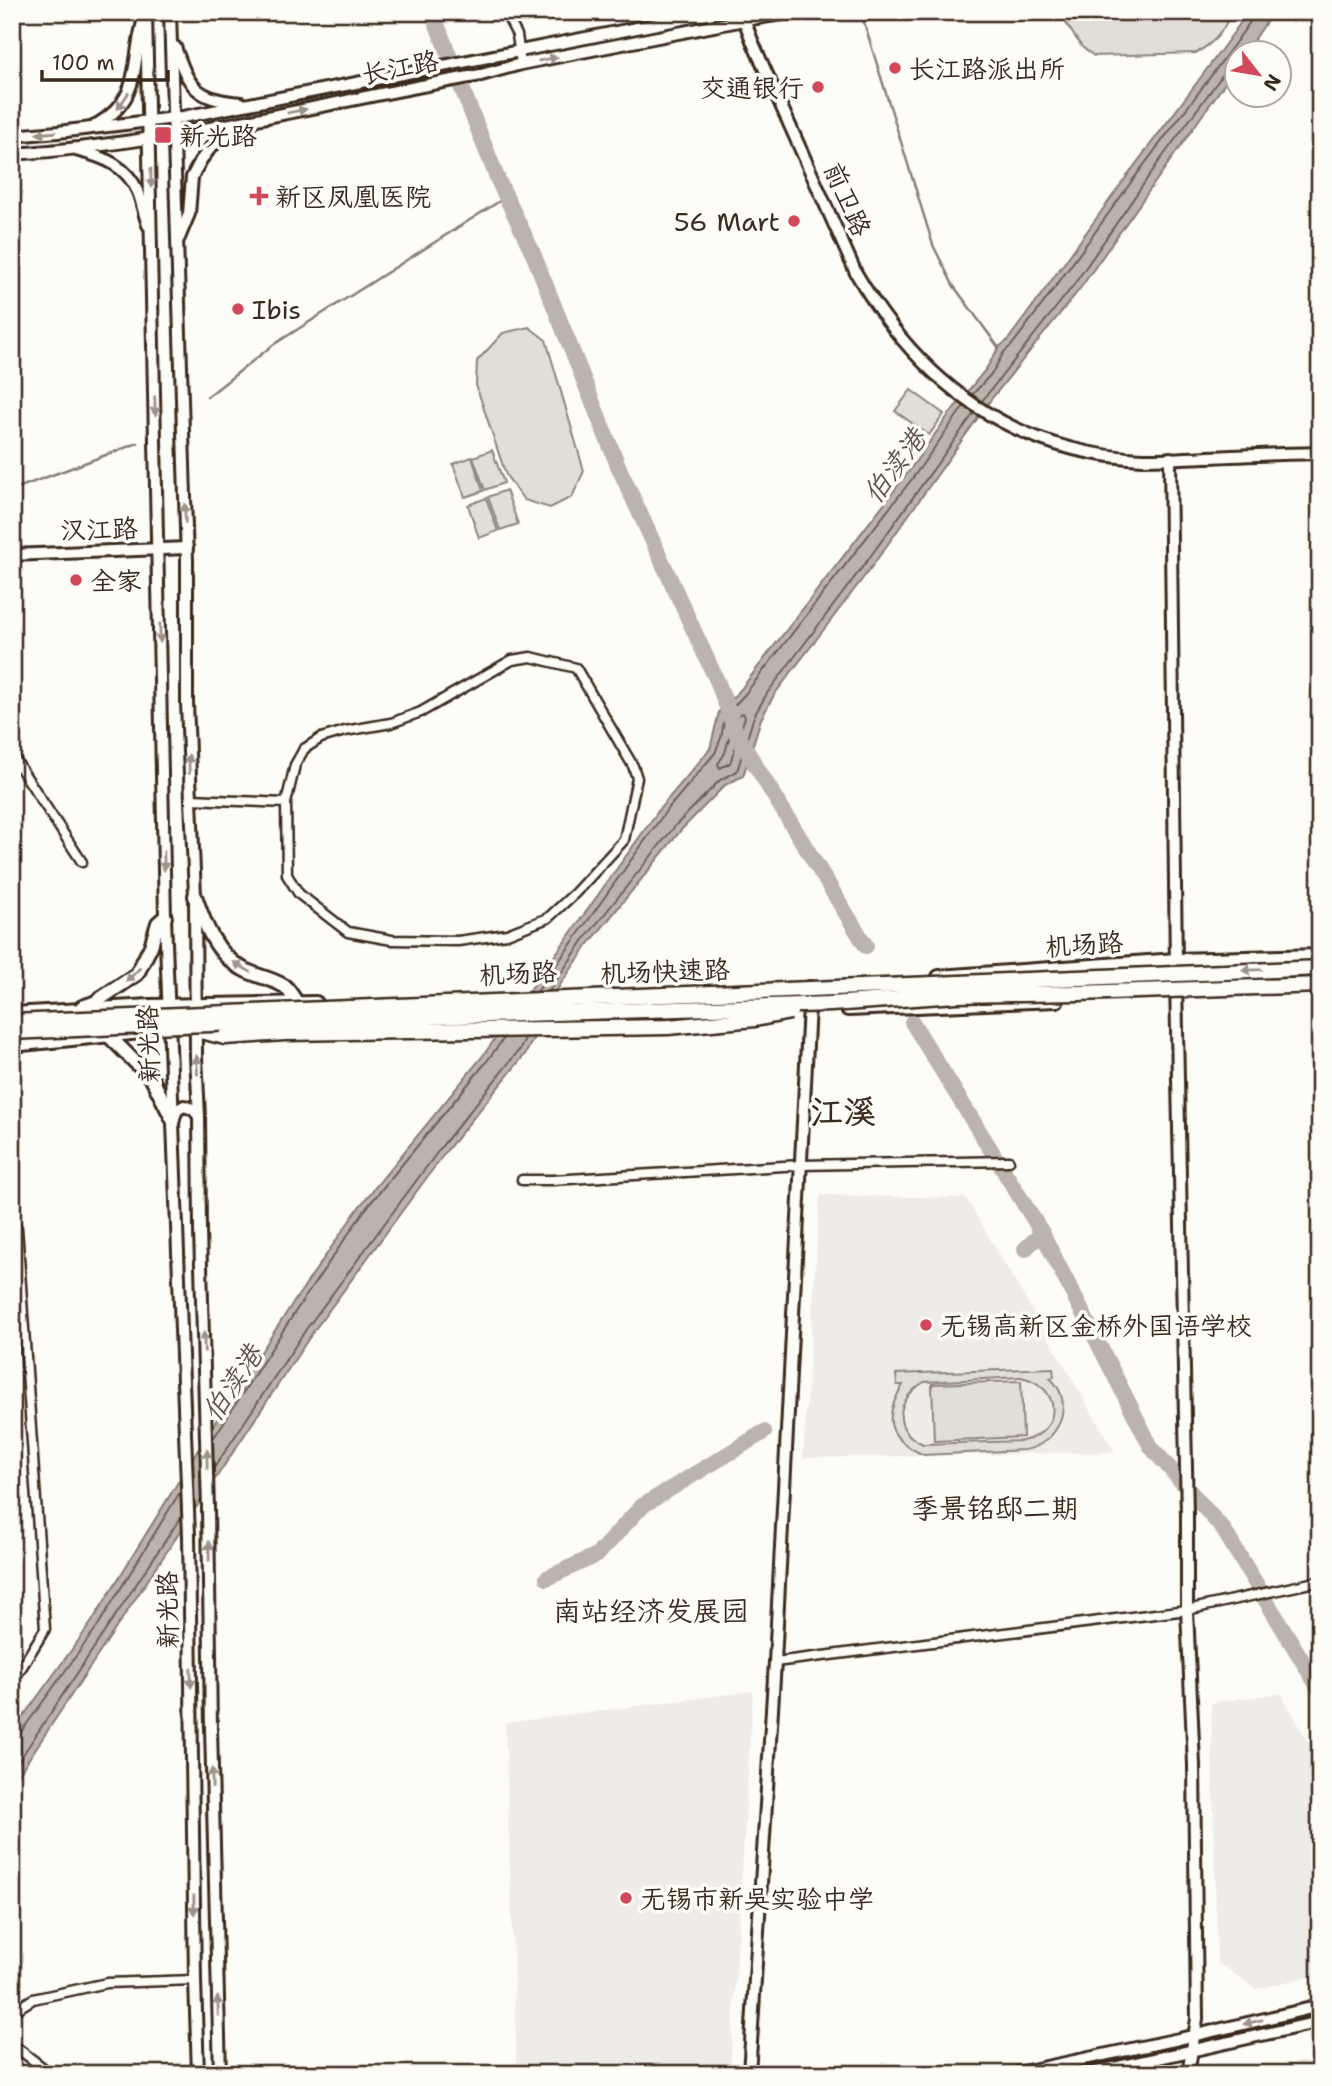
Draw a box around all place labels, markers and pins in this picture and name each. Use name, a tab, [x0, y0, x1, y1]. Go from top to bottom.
place label: 长江路派出所	[909, 51, 1065, 86]
marker: 长江路派出所	[887, 60, 903, 76]
place label: 交通银行	[700, 70, 804, 105]
marker: 交通银行	[810, 79, 826, 95]
place label: 新光路	[179, 118, 257, 153]
marker: 新光路	[153, 125, 173, 145]
place label: 新区凤凰医院	[275, 179, 431, 214]
marker: 新区凤凰医院	[249, 186, 269, 206]
place label: 56 Mart	[674, 204, 780, 239]
marker: 56 Mart	[786, 213, 802, 229]
place label: Ibis	[252, 292, 301, 327]
marker: Ibis	[230, 301, 246, 317]
place label: 全家	[90, 563, 142, 598]
marker: 全家	[68, 572, 84, 588]
place label: 无锡高新区金桥外国语学校	[940, 1308, 1252, 1343]
marker: 无锡高新区金桥外国语学校	[918, 1317, 934, 1333]
place label: 无锡市新吴实验中学	[640, 1881, 874, 1916]
marker: 无锡市新吴实验中学	[618, 1890, 634, 1906]

